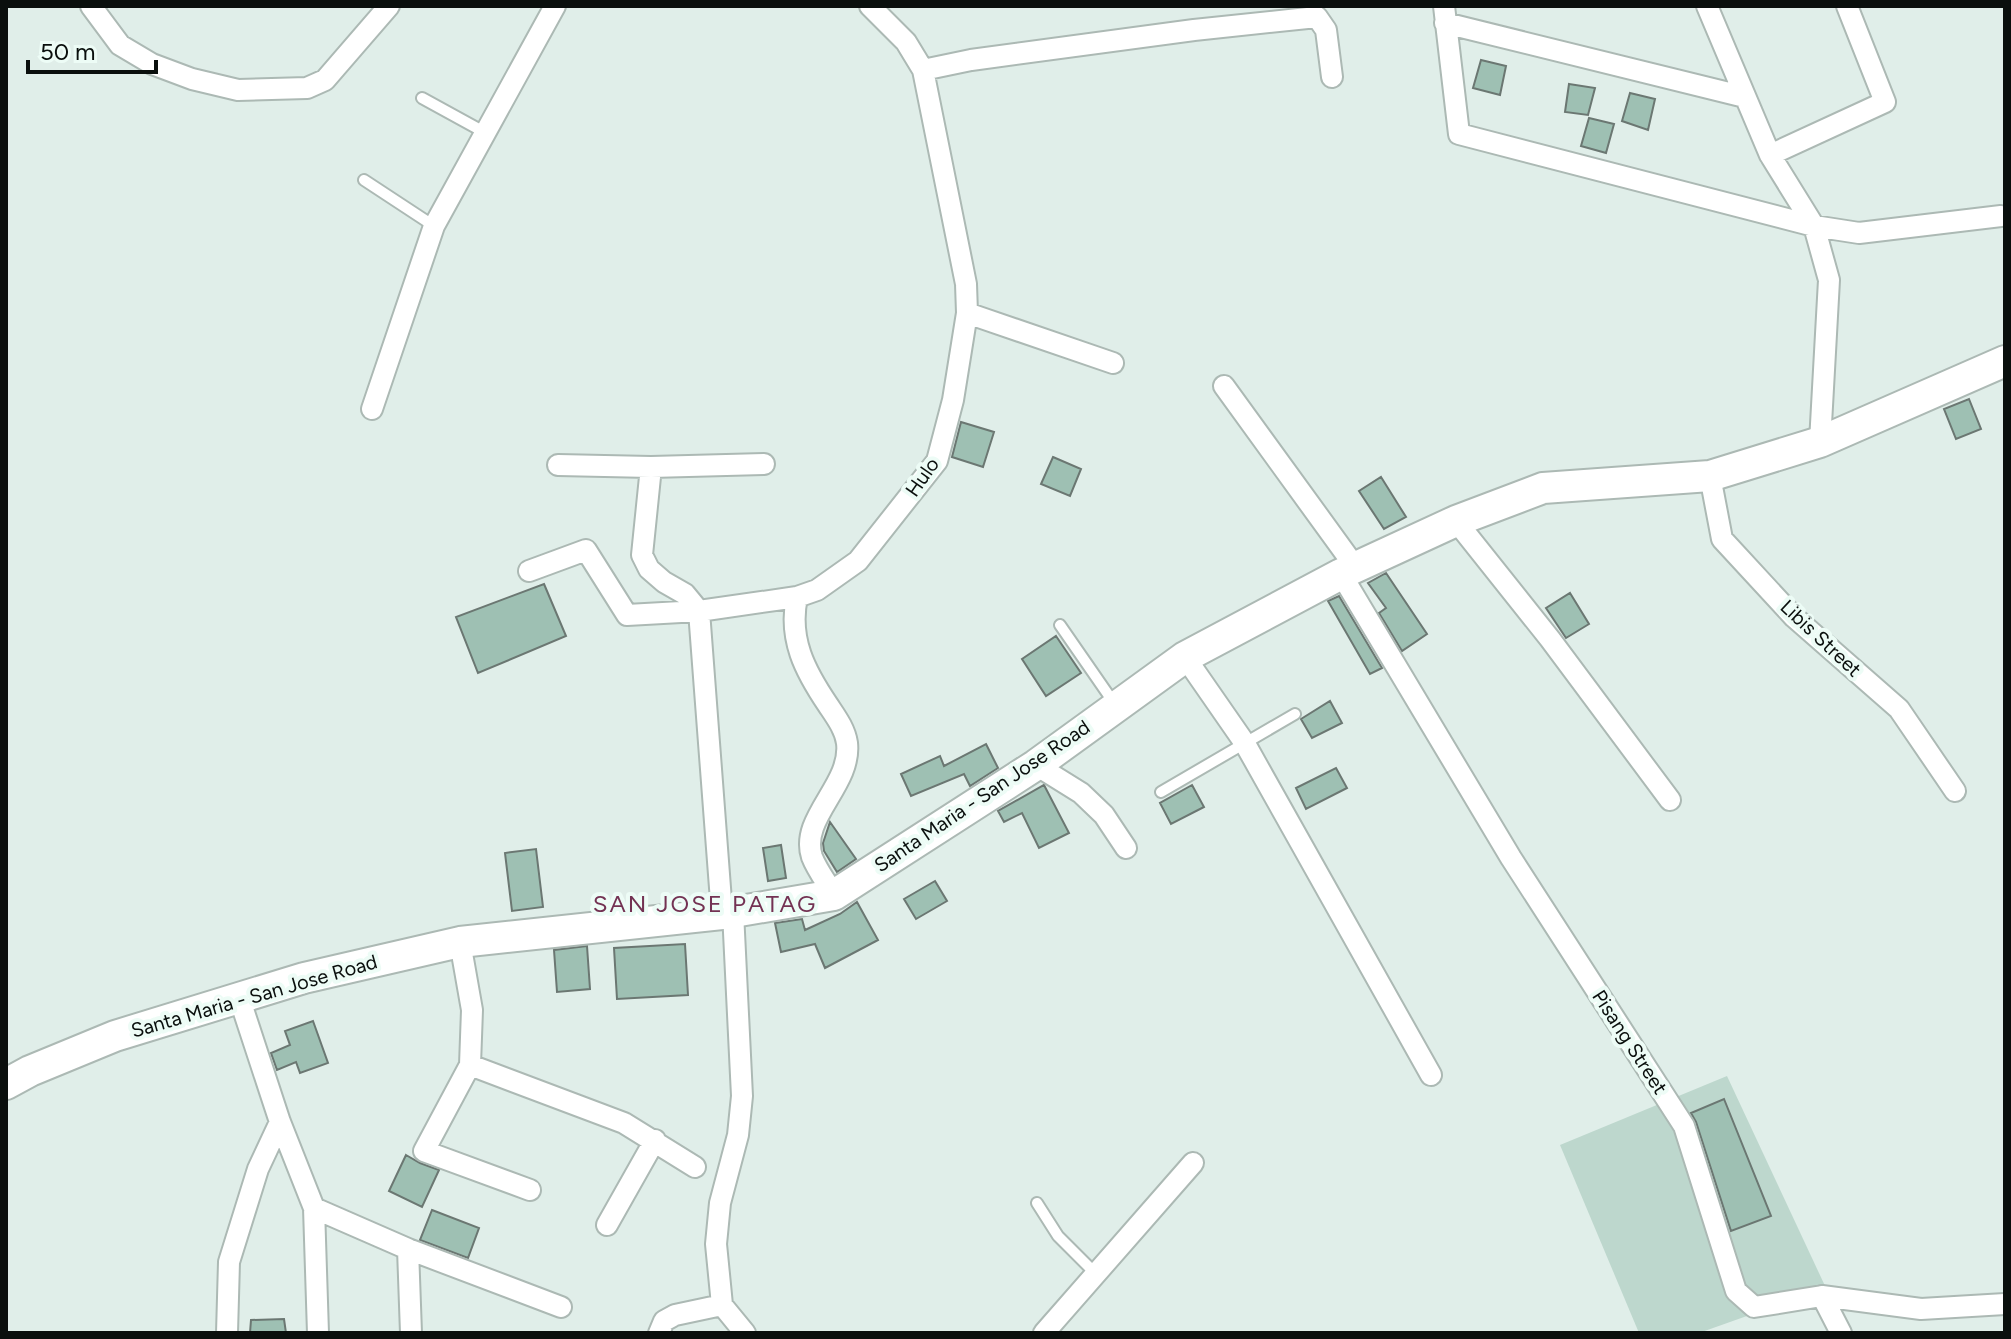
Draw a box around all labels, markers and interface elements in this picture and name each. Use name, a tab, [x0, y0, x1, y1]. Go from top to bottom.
scale bar	[28, 24, 156, 74]
text: 50 m	[40, 37, 96, 66]
street label: Hulo	[900, 453, 944, 501]
street label: Libis Street	[1776, 595, 1866, 681]
street label: Santa Maria - San Jose Road	[870, 715, 1094, 877]
district label: SAN JOSE PATAG	[593, 889, 817, 918]
street label: Santa Maria - San Jose Road	[128, 949, 380, 1043]
street label: Pisang Street	[1587, 985, 1673, 1099]

